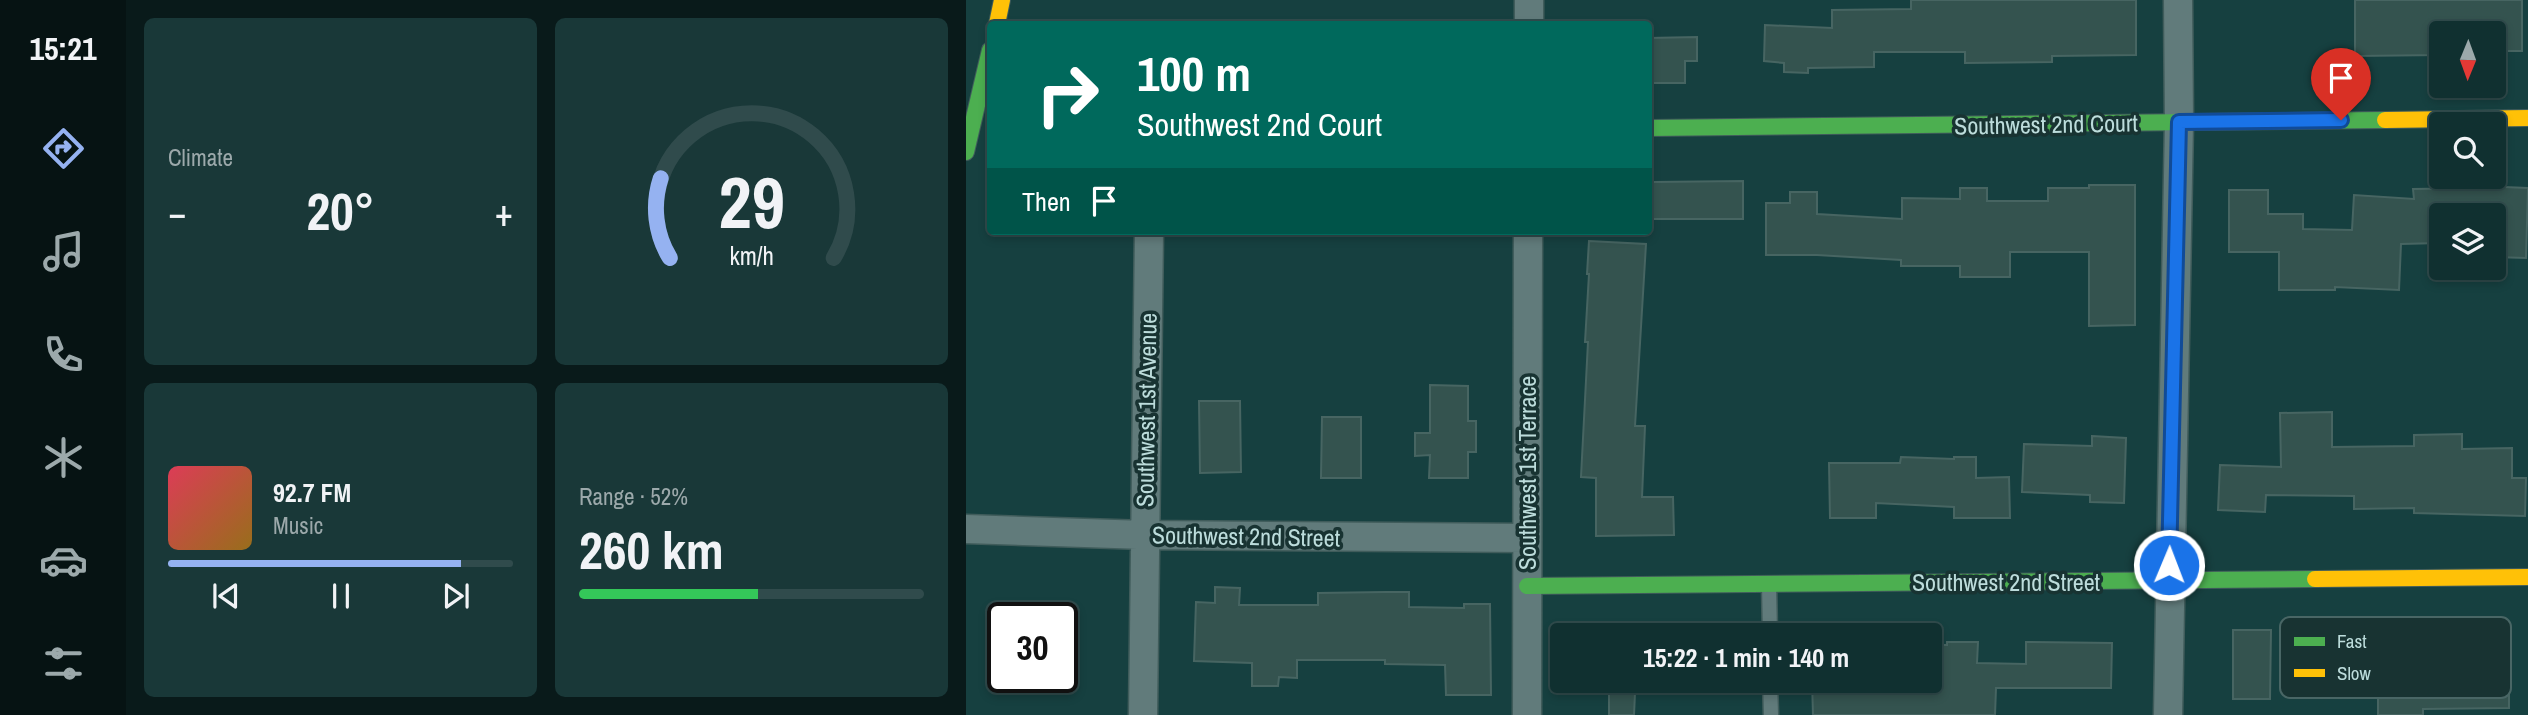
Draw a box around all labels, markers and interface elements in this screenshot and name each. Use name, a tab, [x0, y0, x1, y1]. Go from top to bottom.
north arrow	[2429, 21, 2506, 98]
map controls	[2429, 21, 2506, 280]
text: 15:21	[29, 27, 97, 70]
text: 100 m	[1137, 40, 1251, 106]
pin	[2311, 48, 2371, 120]
icon: right	[1022, 49, 1113, 140]
icon: arrive	[2322, 59, 2360, 97]
text: Southwest 2nd Court	[1137, 103, 1382, 146]
street label: Southwest 2nd Court	[1954, 106, 2139, 142]
button: search	[2429, 112, 2506, 189]
icon: directions	[39, 124, 88, 173]
text: Climate	[168, 142, 233, 173]
text: 29	[718, 153, 785, 251]
text: 20°	[306, 176, 375, 246]
icon: arrive	[1085, 182, 1123, 220]
text: Then	[1022, 184, 1071, 219]
text: −	[168, 187, 186, 238]
text: +	[495, 187, 513, 238]
button: layers	[2429, 203, 2506, 280]
icon: music	[39, 227, 88, 276]
text: km/h	[729, 238, 774, 272]
street label: Southwest 1st Avenue	[1128, 313, 1164, 507]
icon: phone	[39, 330, 88, 379]
street label: Southwest 1st Terrace	[1511, 376, 1543, 570]
icon: climate	[39, 433, 88, 482]
text: 92.7 FM	[273, 475, 351, 510]
text: Range · 52%	[579, 481, 688, 512]
text: Music	[273, 510, 323, 541]
text: 260 km	[579, 515, 724, 585]
street label: Southwest 2nd Street	[1152, 518, 1341, 554]
position arrow	[2132, 528, 2206, 602]
icon: car	[39, 536, 88, 585]
street label: Southwest 2nd Street	[1912, 566, 2101, 598]
icon: previous	[207, 577, 245, 615]
icon: pause	[322, 577, 360, 615]
icon: next	[437, 577, 475, 615]
speed limit sign: 30	[987, 602, 1078, 693]
legend	[2280, 617, 2511, 698]
text: Fast	[2337, 628, 2367, 654]
icon: filters	[39, 639, 88, 688]
text: 15:22 · 1 min · 140 m	[1643, 640, 1849, 675]
text: Slow	[2337, 660, 2372, 686]

